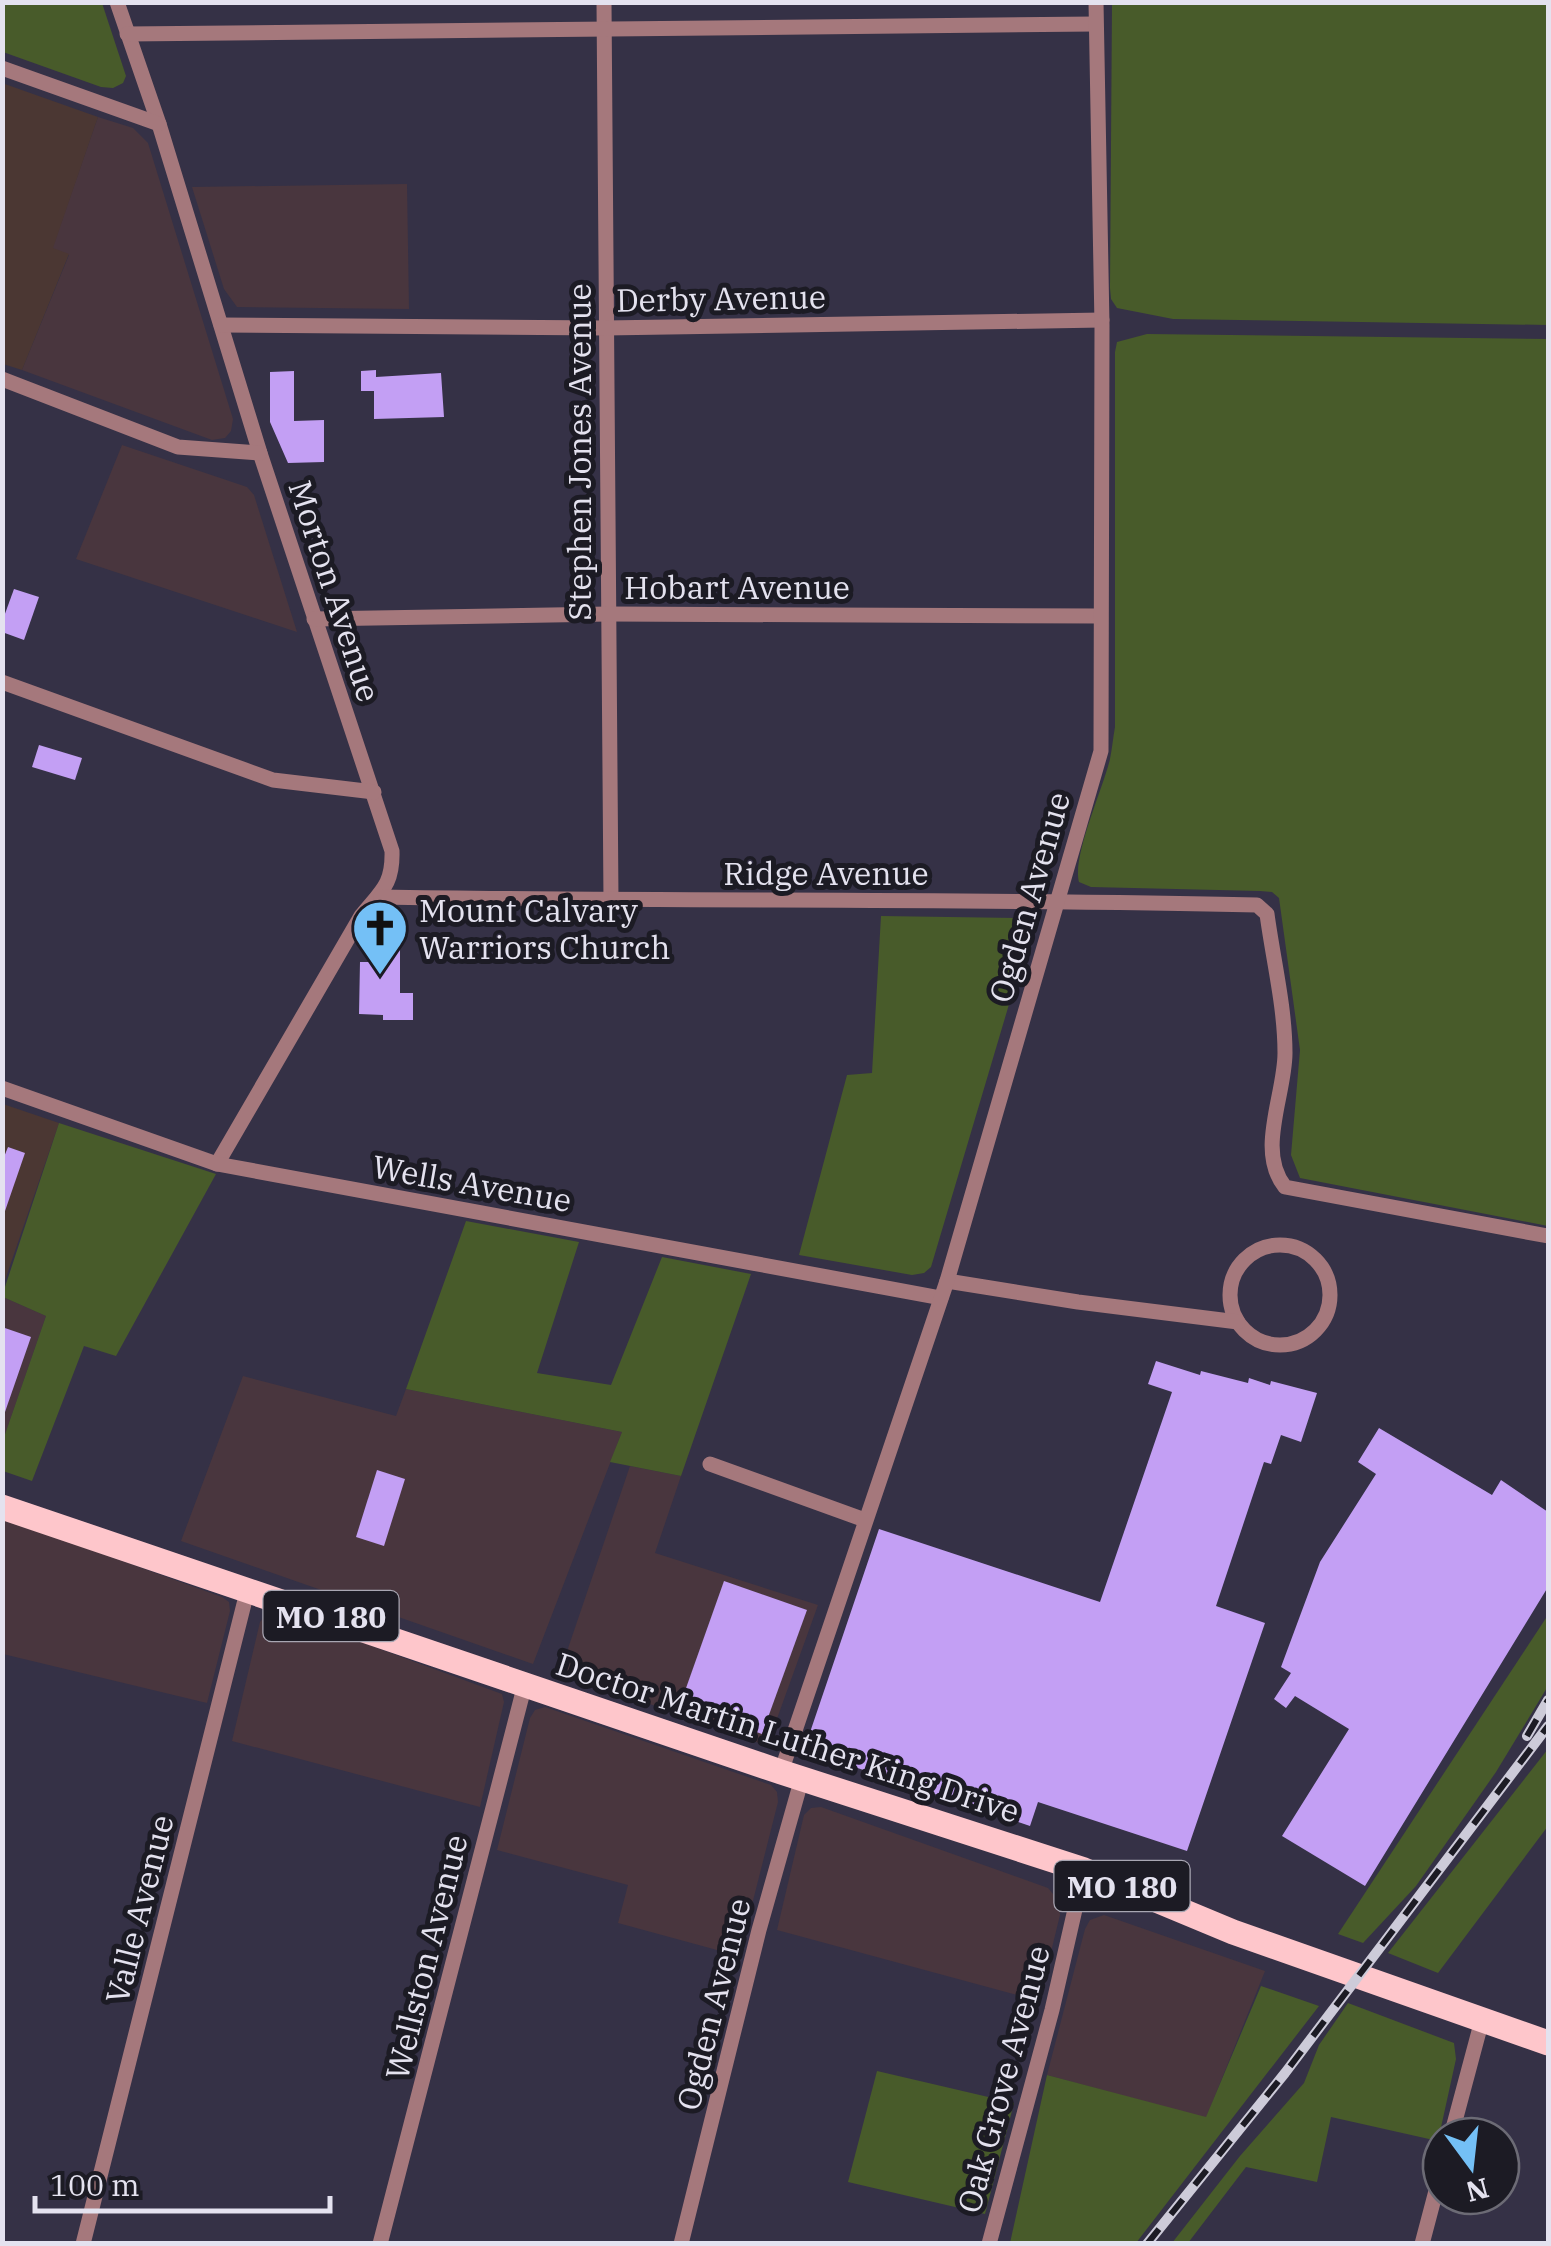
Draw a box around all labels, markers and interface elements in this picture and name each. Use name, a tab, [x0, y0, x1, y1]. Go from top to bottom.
street label: Derby Avenue	[616, 275, 826, 321]
street label: Stephen Jones Avenue	[558, 283, 600, 621]
street label: Morton Avenue	[279, 475, 391, 707]
street label: Hobart Avenue	[624, 566, 850, 608]
street label: Ogden Avenue	[979, 787, 1079, 1007]
street label: Ridge Avenue	[723, 852, 929, 894]
place label: Mount Calvary Warriors Church	[419, 889, 670, 968]
church icon: Mount Calvary Warriors Church	[350, 898, 410, 977]
street label: Wells Avenue	[369, 1145, 575, 1221]
road number: MO 180	[264, 1591, 398, 1641]
street label: Doctor Martin Luther King Drive	[551, 1642, 1025, 1832]
street label: Valle Avenue	[95, 1810, 183, 2008]
street label: Wellston Avenue	[375, 1830, 477, 2084]
road number: MO 180	[1054, 1861, 1190, 1911]
street label: Ogden Avenue	[666, 1894, 760, 2114]
street label: Oak Grove Avenue	[947, 1941, 1059, 2217]
north arrow	[1421, 2116, 1521, 2216]
scale bar	[35, 2151, 330, 2213]
text: 100 m	[50, 2165, 140, 2204]
text: N	[1462, 2170, 1493, 2211]

